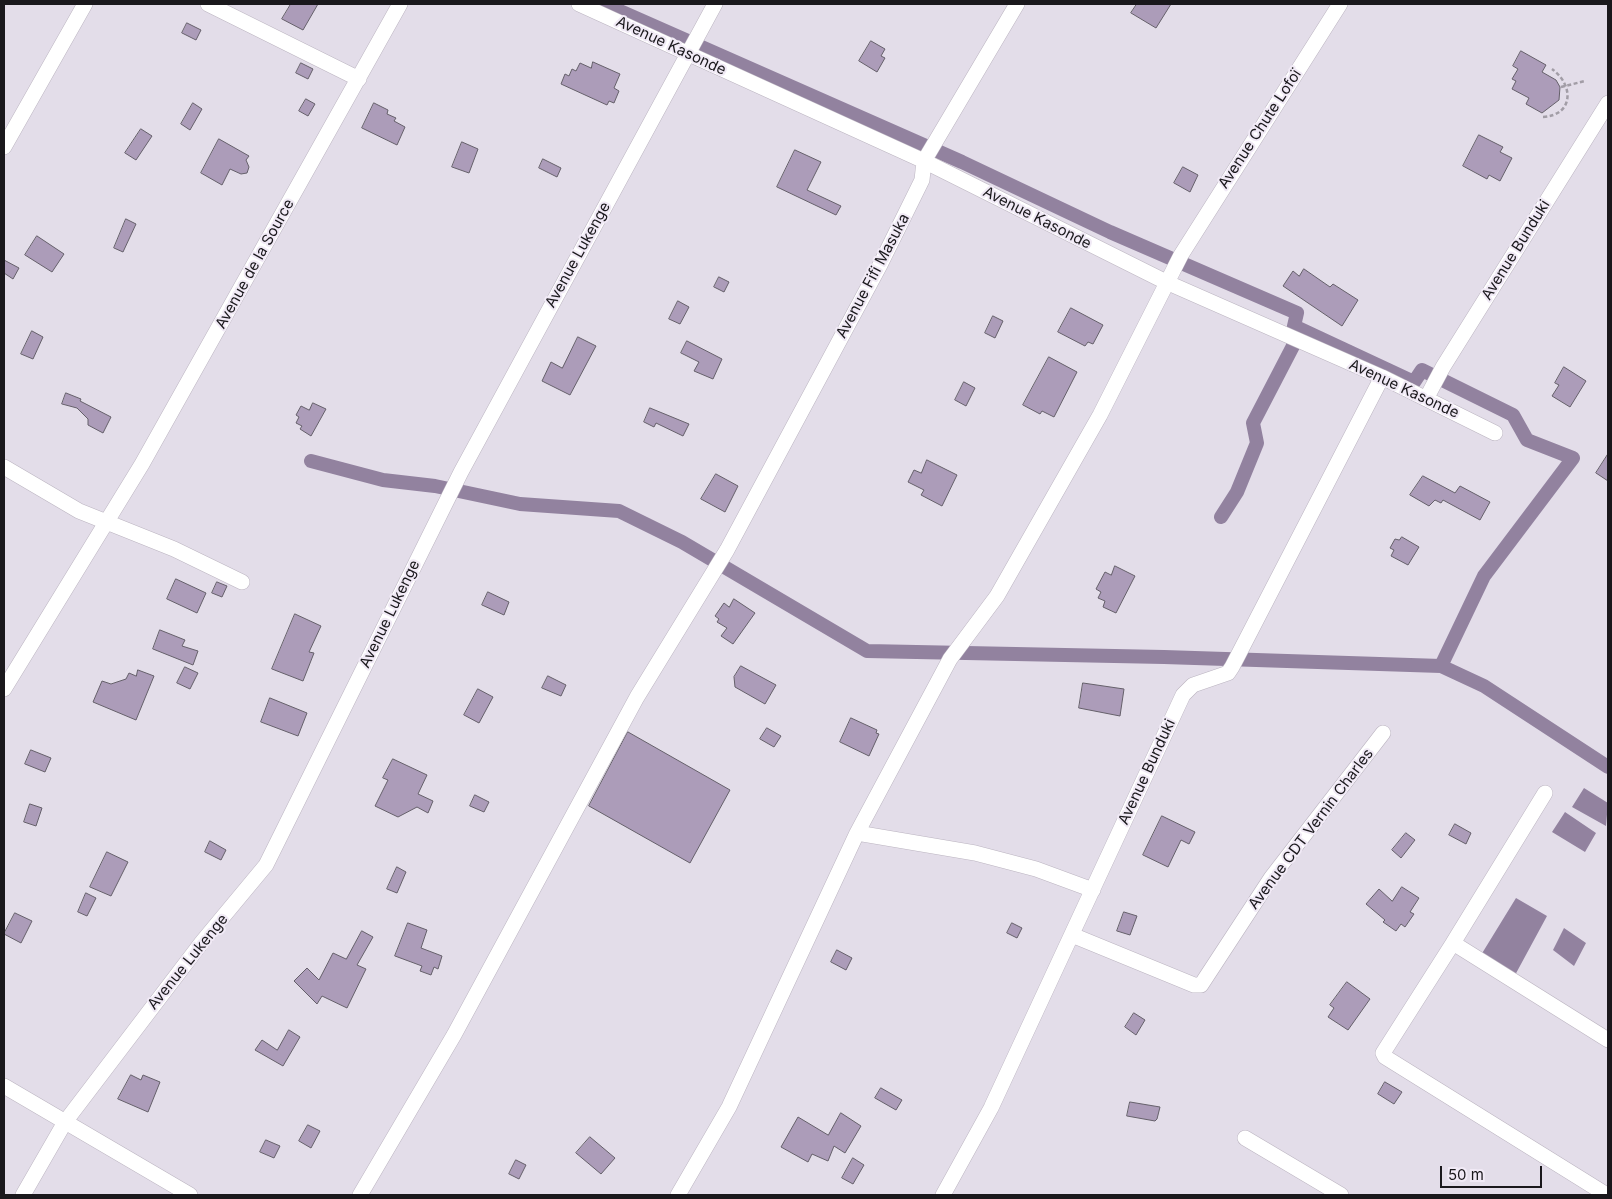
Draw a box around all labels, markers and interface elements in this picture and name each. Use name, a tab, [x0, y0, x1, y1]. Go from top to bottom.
street label: Avenue Kasonde	[613, 13, 729, 79]
street label: Avenue Chute Lofoï	[1215, 66, 1305, 192]
street label: Avenue Kasonde	[980, 183, 1094, 253]
street label: Avenue de la Source	[212, 196, 298, 332]
street label: Avenue Bunduki	[1478, 197, 1554, 303]
street label: Avenue Lukenge	[542, 199, 614, 311]
street label: Avenue Fifi Masuka	[833, 211, 913, 341]
street label: Avenue Kasonde	[1346, 356, 1462, 422]
street label: Avenue Lukenge	[356, 557, 424, 671]
street label: Avenue Bunduki	[1115, 716, 1179, 828]
street label: Avenue CDT Vernin Charles	[1245, 745, 1377, 913]
street label: Avenue Lukenge	[144, 911, 232, 1013]
scale bar	[1442, 1156, 1544, 1188]
text: 50 m	[1448, 1165, 1484, 1184]

